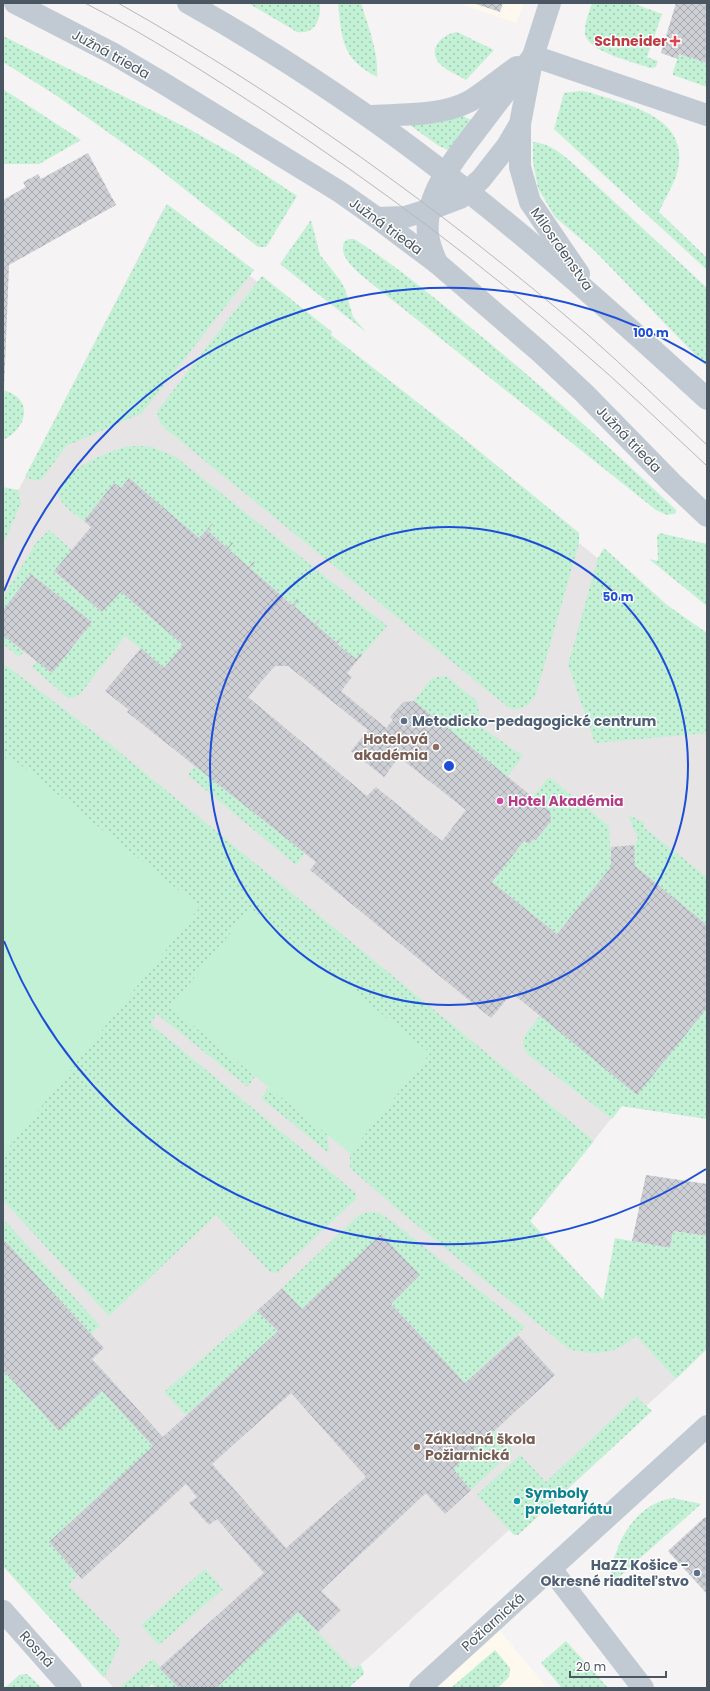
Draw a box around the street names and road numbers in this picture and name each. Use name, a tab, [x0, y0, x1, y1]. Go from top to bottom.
street label: Južná trieda	[68, 24, 154, 84]
street label: Južná trieda	[345, 193, 427, 259]
street label: Milosrdenstva	[526, 203, 598, 295]
street label: Južná trieda	[592, 401, 666, 477]
street label: Požiarnická	[457, 1588, 529, 1656]
street label: Rosná	[15, 1626, 59, 1672]

